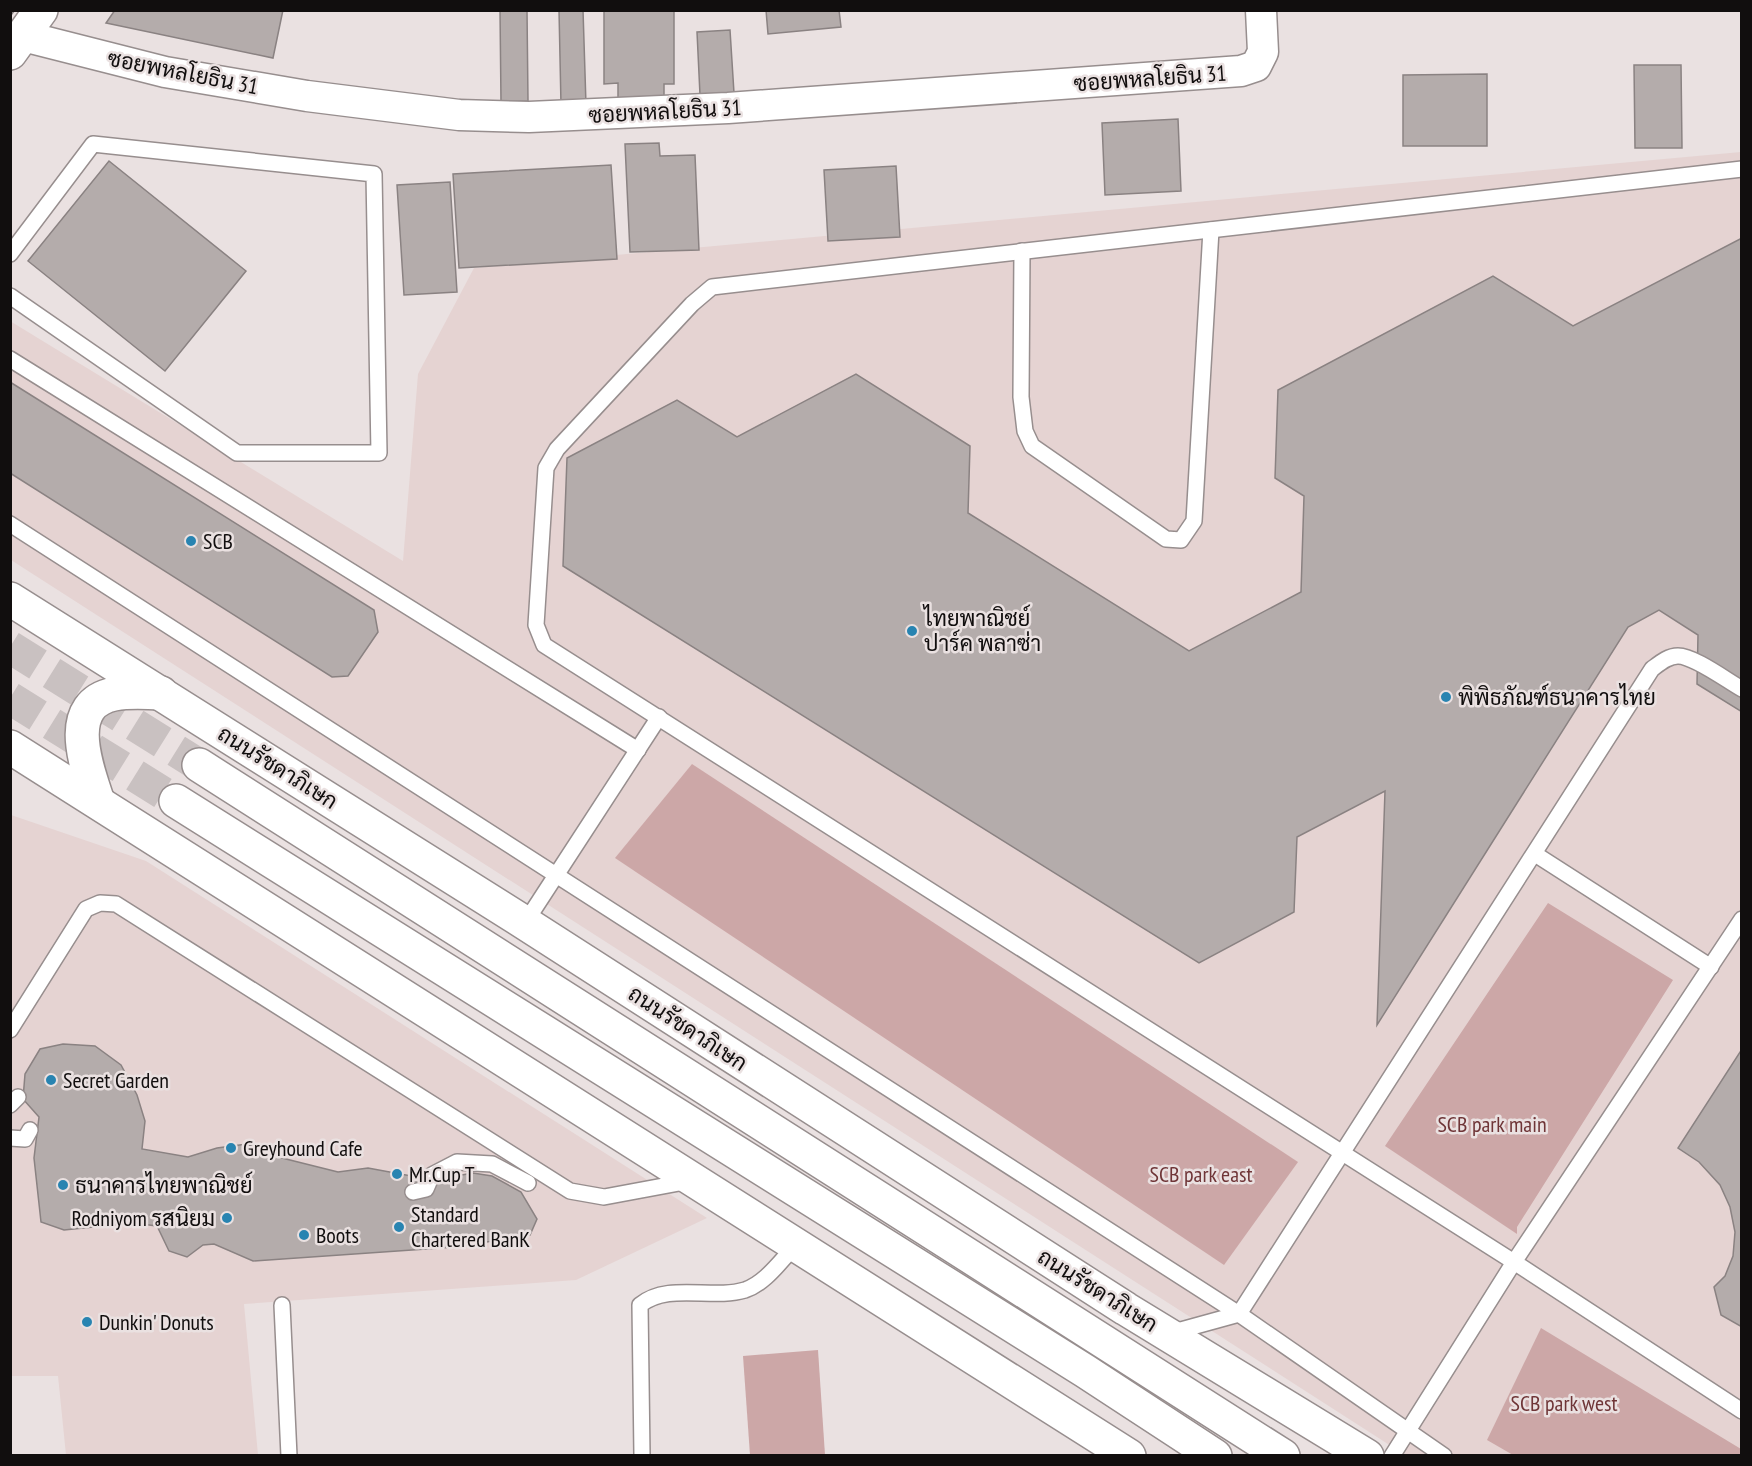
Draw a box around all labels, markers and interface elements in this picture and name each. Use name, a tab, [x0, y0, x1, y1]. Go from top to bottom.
street label: ซอยพหลโยธิน 31	[105, 44, 261, 100]
street label: ซอยพหลโยธิน 31	[1073, 59, 1227, 97]
street label: ซอยพหลโยธิน 31	[588, 93, 742, 129]
place label: SCB	[203, 527, 233, 555]
marker: SCB	[184, 534, 198, 548]
place label: ไทยพาณิชย์ ปาร์ค พลาซ่า	[922, 604, 1041, 657]
marker: ไทยพาณิชย์ ปาร์ค พลาซ่า	[905, 624, 919, 638]
place label: พิพิธภัณฑ์ธนาคารไทย	[1458, 683, 1656, 711]
marker: พิพิธภัณฑ์ธนาคารไทย	[1439, 690, 1453, 704]
street label: ถนนรัชดาภิเษก	[213, 719, 343, 815]
street label: ถนนรัชดาภิเษก	[623, 979, 753, 1077]
place label: Secret Garden	[63, 1066, 169, 1094]
marker: Secret Garden	[44, 1073, 58, 1087]
park label: SCB park main	[1437, 1110, 1547, 1138]
place label: Greyhound Cafe	[243, 1134, 363, 1162]
marker: Greyhound Cafe	[224, 1141, 238, 1155]
place label: Mr.Cup T	[409, 1160, 475, 1188]
park label: SCB park east	[1150, 1160, 1252, 1188]
marker: Mr.Cup T	[390, 1167, 404, 1181]
place label: ธนาคารไทยพาณิชย์	[75, 1171, 253, 1199]
marker: ธนาคารไทยพาณิชย์	[56, 1178, 70, 1192]
place label: Standard Chartered BanK	[411, 1200, 530, 1253]
place label: Rodniyom รสนิยม	[72, 1204, 215, 1232]
marker: Rodniyom รสนิยม	[220, 1211, 234, 1225]
marker: Standard Chartered BanK	[392, 1220, 406, 1234]
place label: Boots	[316, 1221, 359, 1249]
marker: Boots	[297, 1228, 311, 1242]
street label: ถนนรัชดาภิเษก	[1033, 1242, 1163, 1338]
place label: Dunkin' Donuts	[99, 1308, 214, 1336]
marker: Dunkin' Donuts	[80, 1315, 94, 1329]
park label: SCB park west	[1511, 1389, 1617, 1417]

